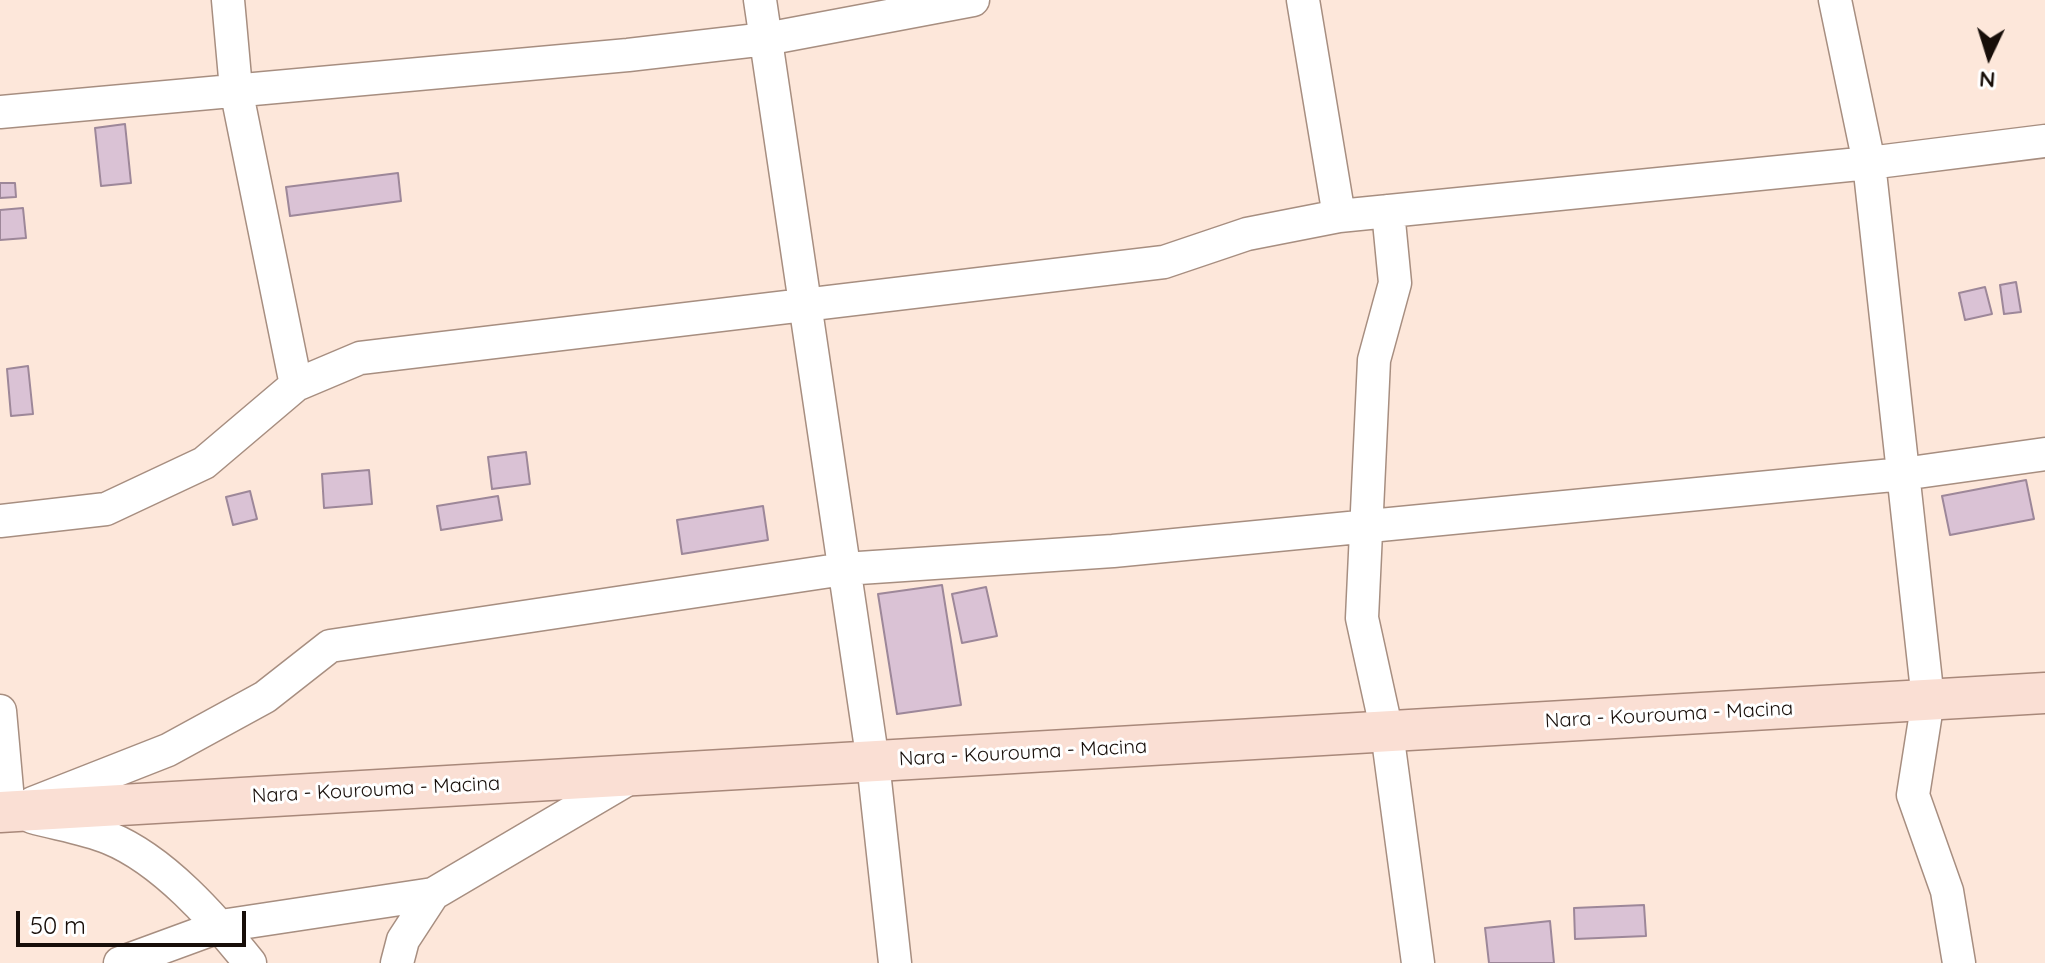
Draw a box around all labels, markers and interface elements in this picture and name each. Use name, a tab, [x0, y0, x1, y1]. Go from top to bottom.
north arrow	[1949, 16, 2029, 96]
text: N	[1978, 65, 1996, 94]
street label: Nara - Kourouma - Macina	[1544, 697, 1794, 733]
street label: Nara - Kourouma - Macina	[898, 735, 1148, 771]
street label: Nara - Kourouma - Macina	[251, 772, 501, 808]
scale bar	[20, 895, 250, 945]
text: 50 m	[30, 910, 86, 940]

